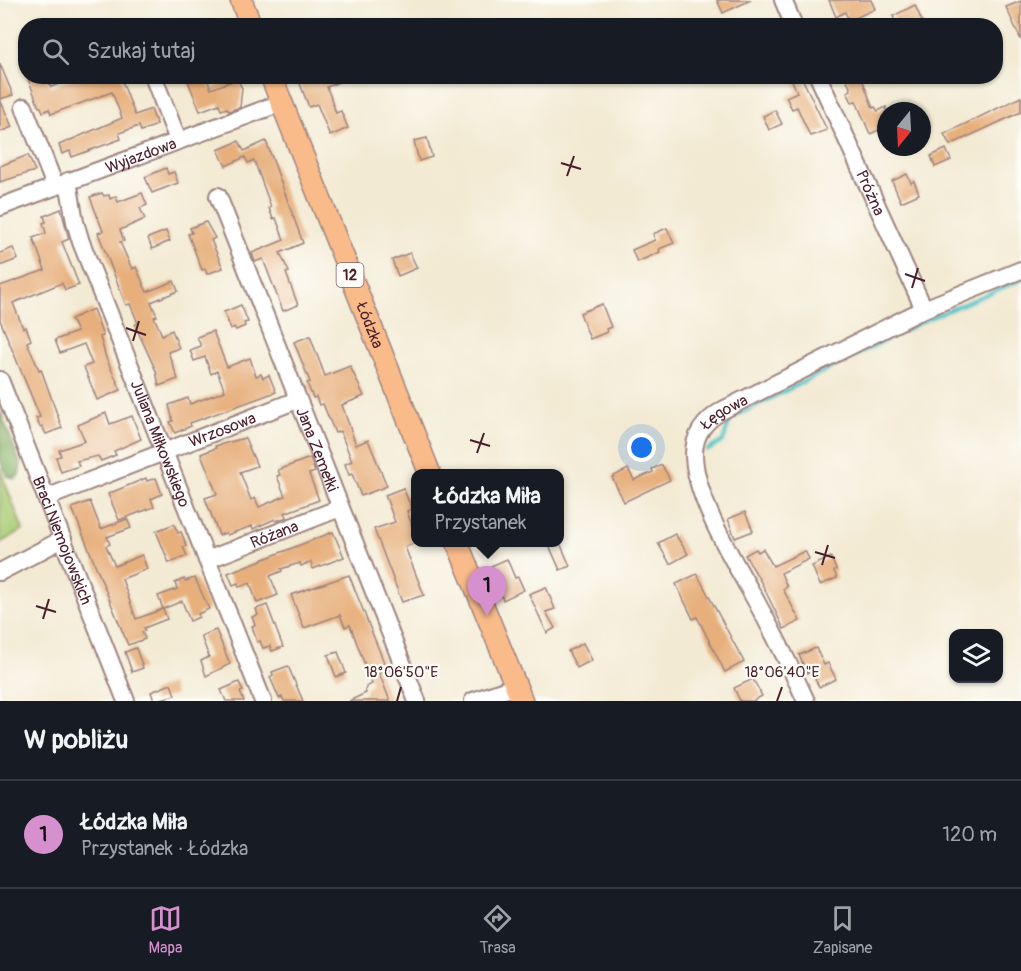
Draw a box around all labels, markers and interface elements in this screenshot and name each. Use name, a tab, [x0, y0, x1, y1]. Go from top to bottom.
search box	[18, 18, 1003, 84]
icon: search	[39, 35, 72, 68]
text: Szukaj tutaj	[87, 37, 196, 65]
north arrow	[877, 102, 931, 156]
street label: Wyjazdowa	[103, 134, 179, 178]
street label: Próżna	[851, 167, 889, 219]
road number: 12	[336, 263, 364, 287]
street label: Łódzka	[351, 298, 388, 351]
street label: Juliana Miłkowskiego	[126, 377, 194, 510]
street label: Łęgowa	[695, 390, 751, 435]
street label: Jana Zemełki	[291, 404, 342, 495]
street label: Wrzosowa	[186, 408, 259, 452]
your location	[627, 433, 656, 462]
popup	[411, 469, 564, 547]
street label: Braci Niemojowskich	[28, 473, 96, 608]
text: Łódzka Miła	[434, 482, 541, 510]
text: Przystanek	[434, 510, 526, 535]
street label: Różana	[248, 516, 301, 553]
pin: 1	[468, 566, 506, 616]
map controls	[949, 629, 1003, 683]
button: layers	[949, 629, 1003, 683]
text: 18°06'50"E	[364, 663, 438, 682]
text: 18°06'40"E	[745, 663, 820, 682]
text: W pobliżu	[24, 724, 128, 756]
text: Łódzka Miła	[81, 808, 187, 836]
text: 1	[40, 822, 47, 847]
text: 120 m	[942, 822, 997, 847]
text: Przystanek · Łódzka	[81, 836, 248, 861]
tab: Mapa	[149, 902, 182, 958]
tab: Trasa	[479, 902, 516, 958]
tab: Zapisane	[813, 902, 872, 958]

